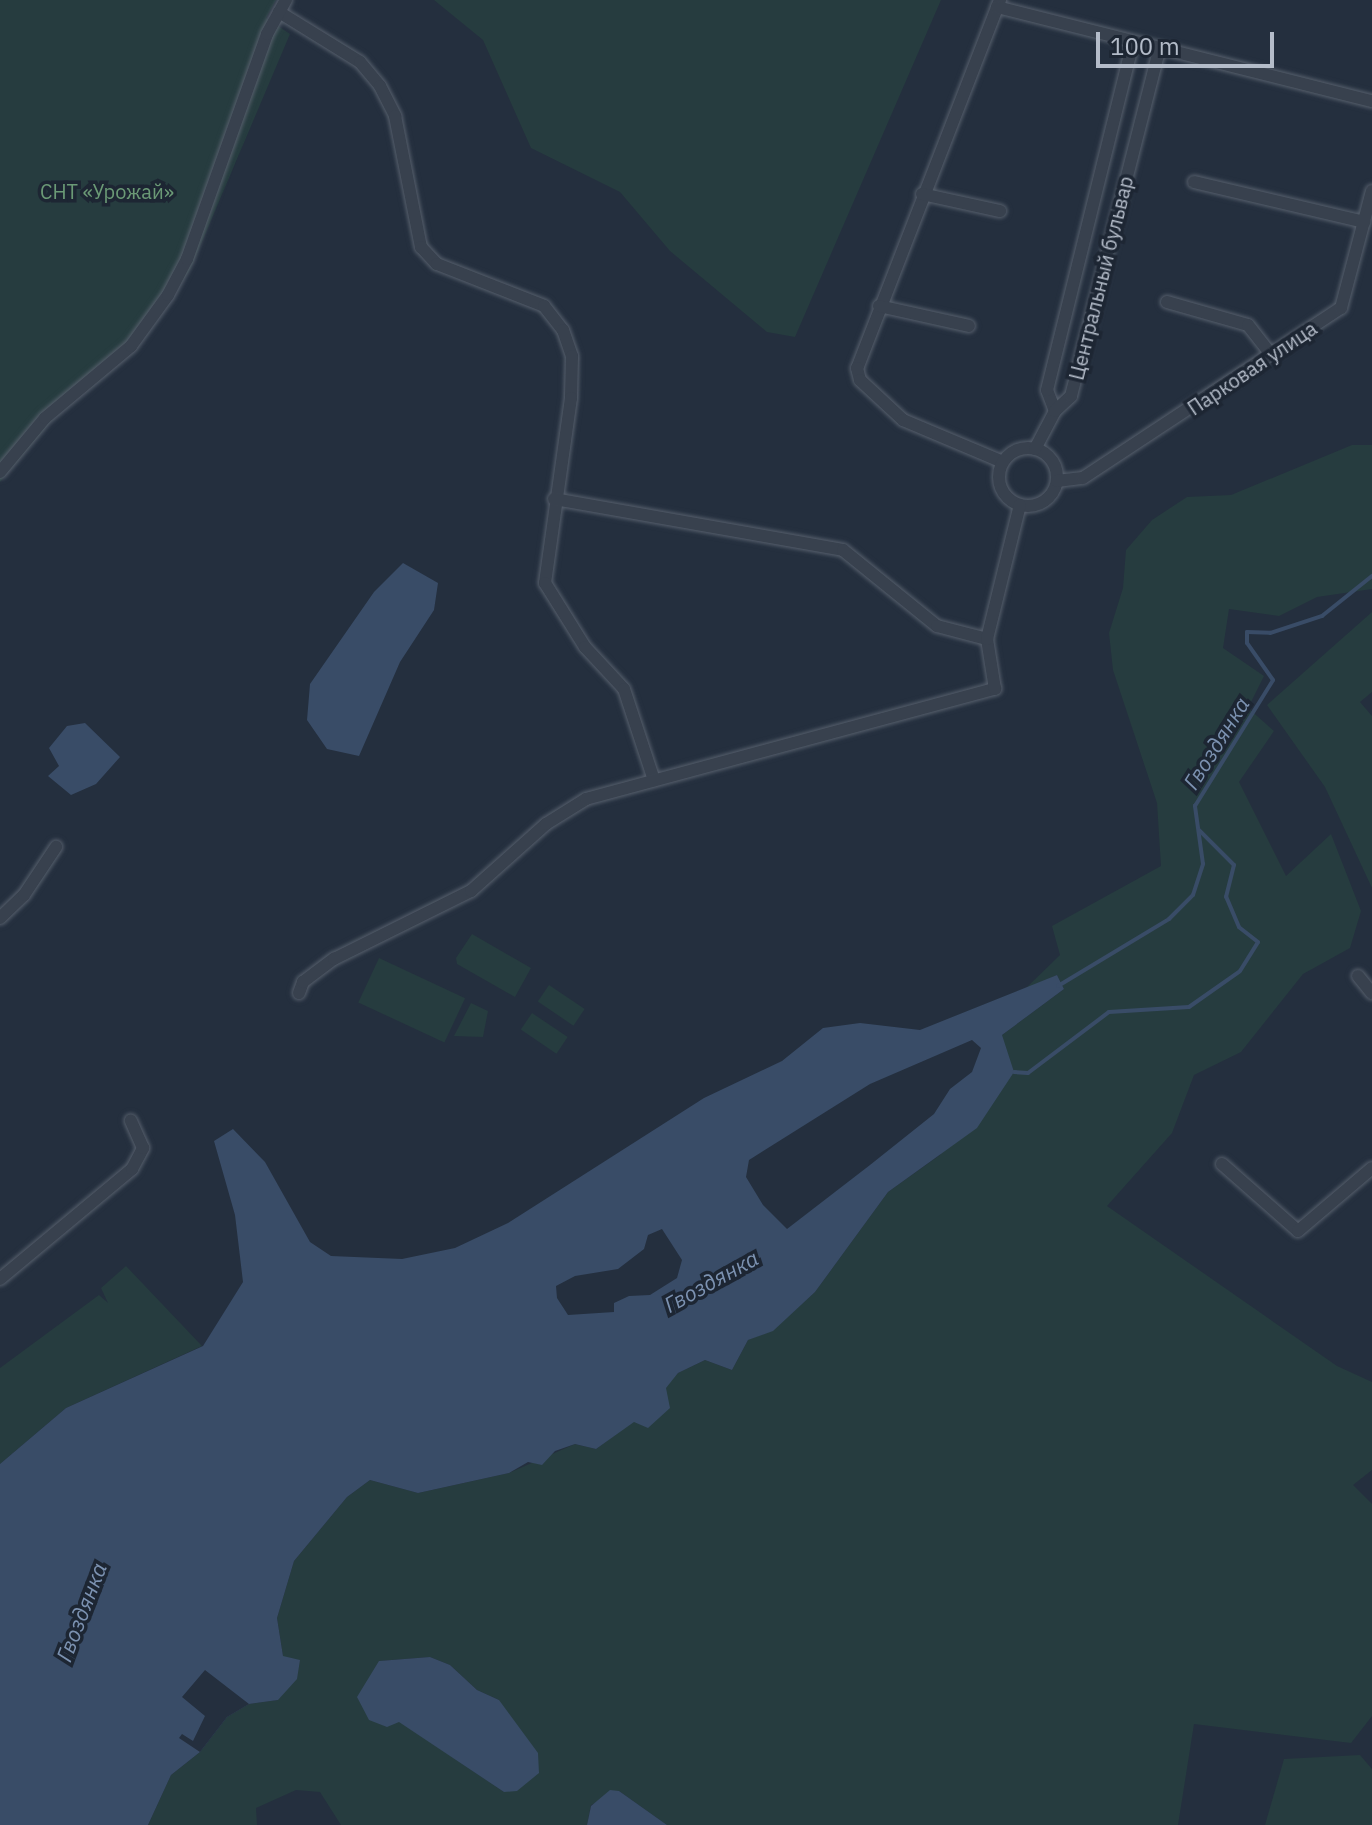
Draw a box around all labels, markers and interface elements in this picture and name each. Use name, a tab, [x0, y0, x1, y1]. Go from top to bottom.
scale bar	[1100, 16, 1278, 66]
text: 100 m	[1110, 30, 1180, 62]
street label: Центральный бульвар	[1064, 173, 1138, 383]
park label: СНТ «Урожай»	[40, 179, 174, 203]
street label: Парковая улица	[1183, 316, 1321, 420]
water label: Гвоздянка	[1177, 692, 1255, 794]
water label: Гвоздянка	[659, 1244, 763, 1318]
water label: Гвоздянка	[50, 1559, 112, 1665]

